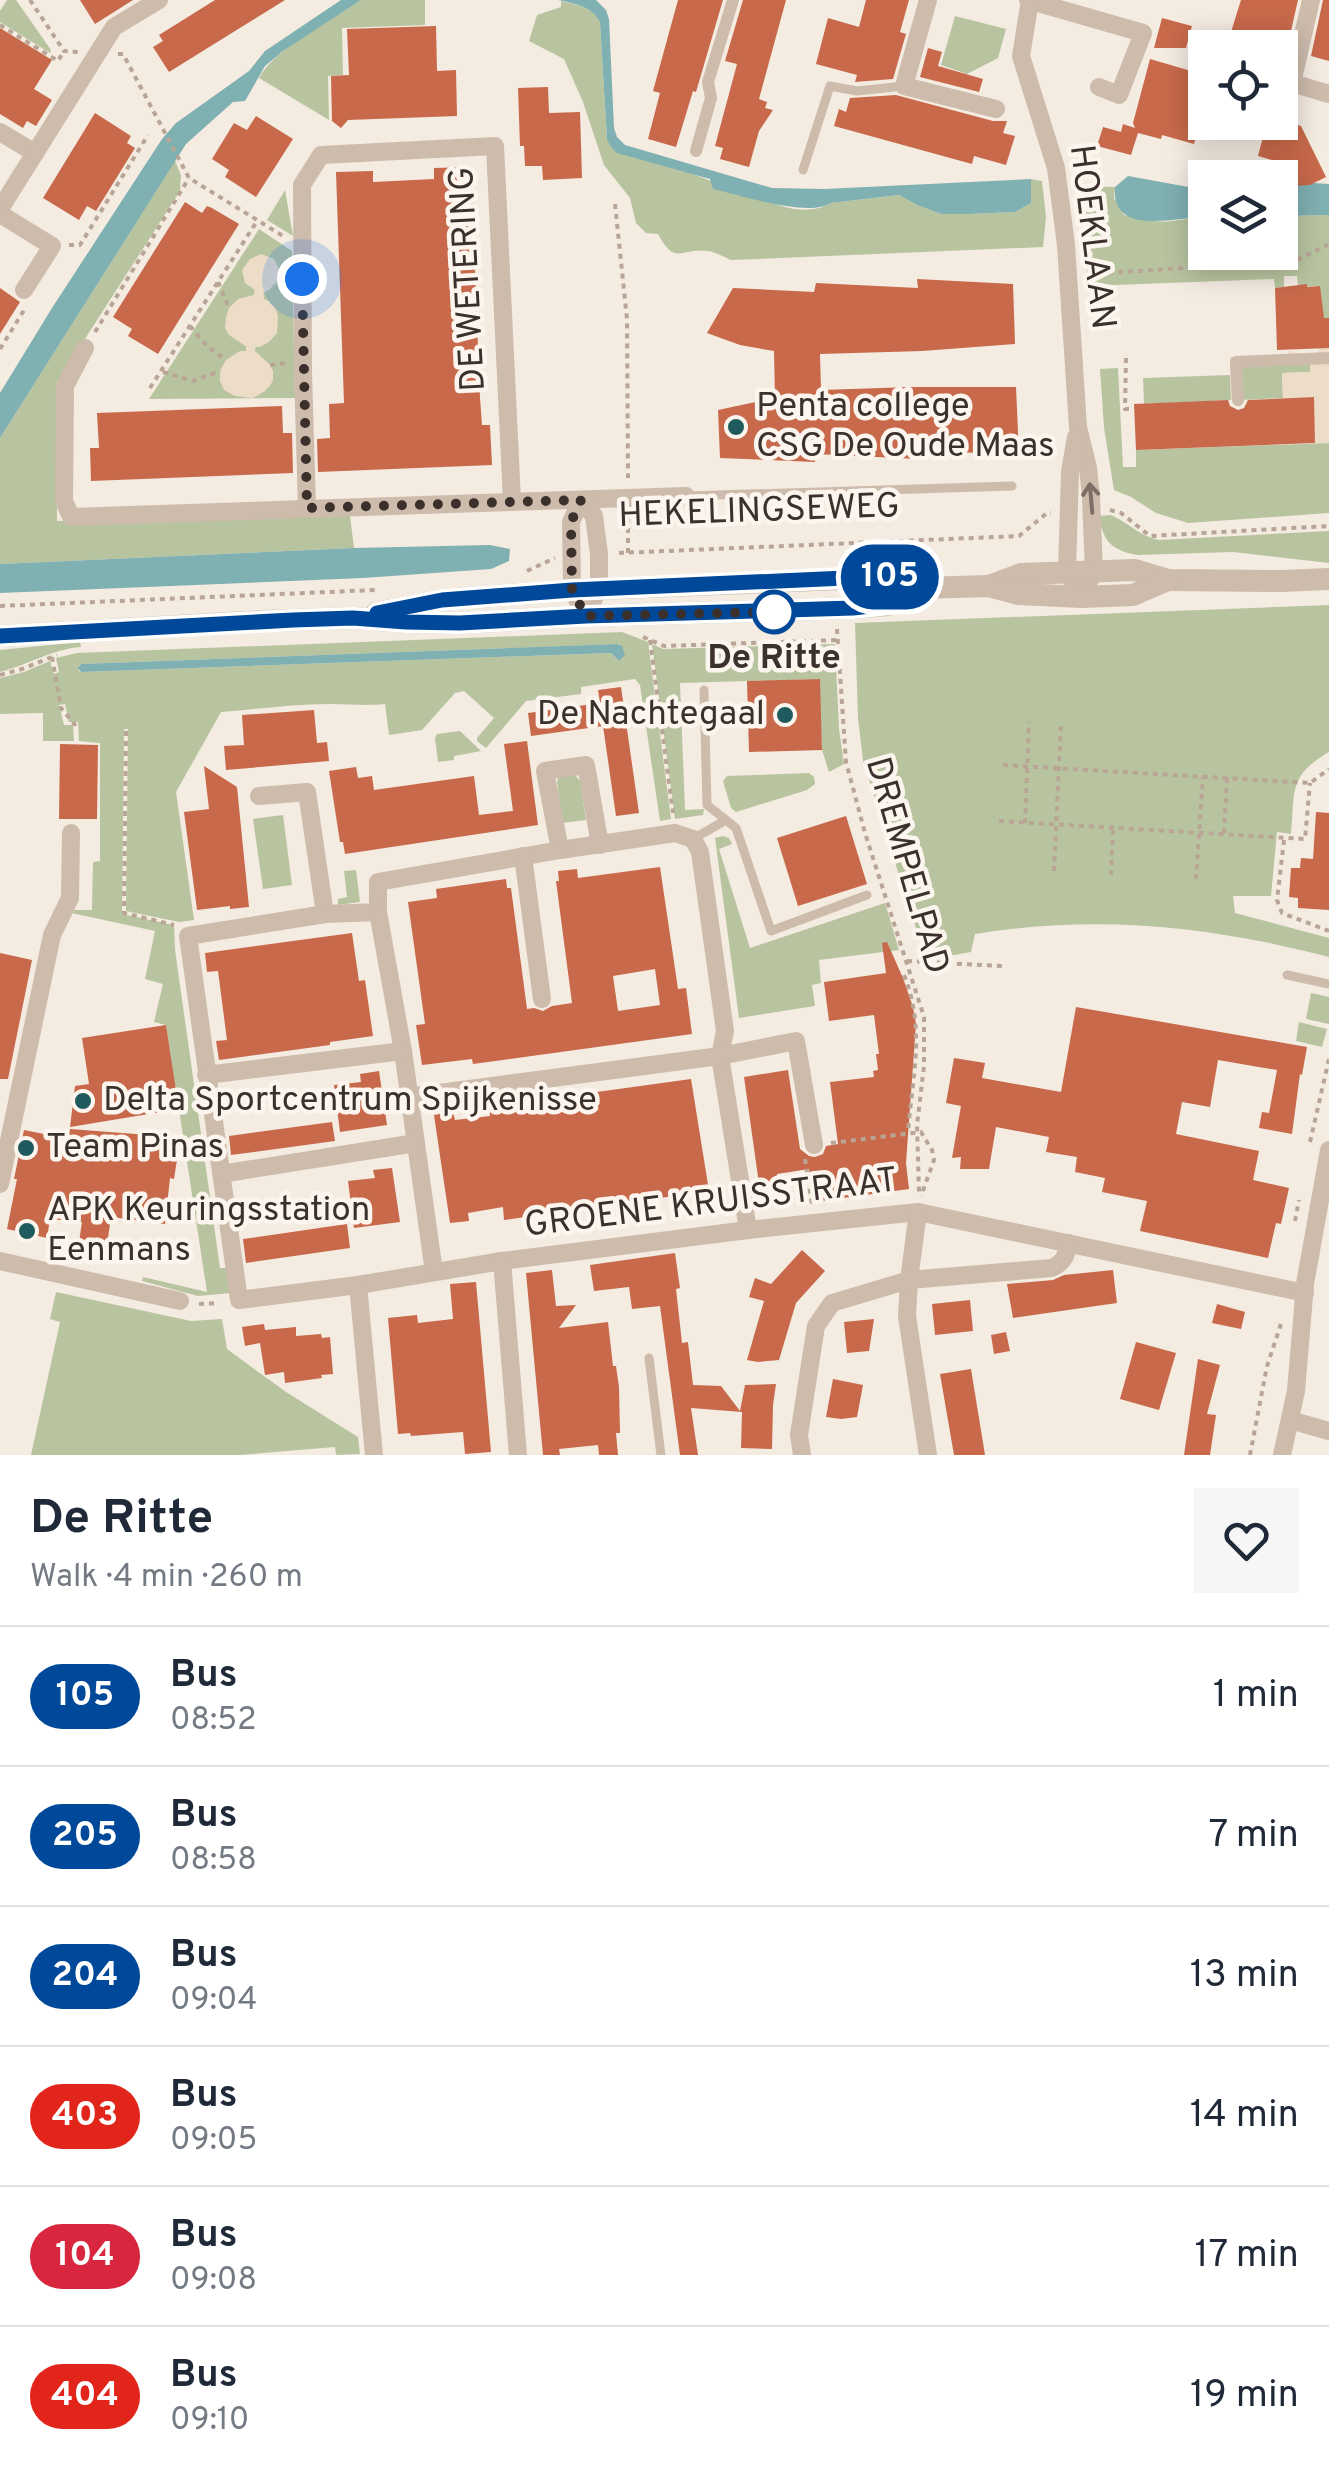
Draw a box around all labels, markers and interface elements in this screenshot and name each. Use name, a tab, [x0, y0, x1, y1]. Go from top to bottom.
map controls	[1188, 30, 1298, 270]
button: locate	[1188, 30, 1298, 140]
street label: HOEKLAAN	[1058, 142, 1124, 332]
button: layers	[1188, 160, 1298, 270]
street label: DE WETERING	[441, 165, 497, 393]
your location	[277, 254, 327, 304]
place label: Penta college CSG De Oude Maas	[756, 385, 1055, 469]
marker: Penta college CSG De Oude Maas	[725, 416, 747, 438]
one-way arrow	[1081, 483, 1100, 515]
street label: HEKELINGSEWEG	[618, 485, 900, 539]
line badge: 105	[832, 544, 948, 610]
text: 105	[861, 555, 919, 599]
marker: De Ritte	[753, 591, 795, 633]
place label: De Ritte	[707, 637, 841, 681]
place label: De Nachtegaal	[537, 693, 765, 737]
marker: De Nachtegaal	[774, 704, 796, 726]
street label: DREMPELPAD	[854, 753, 958, 979]
place label: Delta Sportcentrum Spijkenisse	[103, 1079, 597, 1123]
marker: Delta Sportcentrum Spijkenisse	[72, 1090, 94, 1112]
place label: Team Pinas	[46, 1126, 224, 1170]
marker: Team Pinas	[15, 1137, 37, 1159]
street label: GROENE KRUISSTRAAT	[522, 1159, 900, 1249]
place label: APK Keuringsstation Eenmans	[47, 1189, 370, 1273]
marker: APK Keuringsstation Eenmans	[16, 1220, 38, 1242]
button: heart	[1194, 1488, 1299, 1593]
text: De Ritte	[30, 1490, 213, 1550]
text: Walk · 4 min · 260 m	[30, 1558, 303, 1598]
text: Bus	[170, 1652, 237, 1701]
text: 1 min	[1213, 1672, 1299, 1721]
text: 105	[56, 1674, 114, 1718]
text: 08:52	[170, 1701, 257, 1741]
text: Bus	[170, 1792, 237, 1841]
text: 7 min	[1209, 1812, 1299, 1861]
text: 205	[52, 1814, 118, 1858]
text: 08:58	[170, 1841, 257, 1881]
text: Bus	[170, 1932, 237, 1981]
text: 13 min	[1190, 1952, 1299, 2001]
text: 204	[52, 1954, 118, 1998]
text: 09:04	[170, 1981, 257, 2021]
text: Bus	[170, 2072, 237, 2121]
text: 14 min	[1190, 2092, 1299, 2141]
text: 403	[52, 2094, 118, 2138]
text: 09:05	[170, 2121, 257, 2161]
text: Bus	[170, 2212, 237, 2261]
text: 17 min	[1194, 2232, 1299, 2281]
text: 104	[55, 2234, 115, 2278]
text: 09:08	[170, 2261, 257, 2301]
text: Bus	[170, 2352, 237, 2401]
text: 19 min	[1190, 2372, 1299, 2421]
text: 404	[51, 2374, 119, 2418]
text: 09:10	[170, 2401, 249, 2441]

